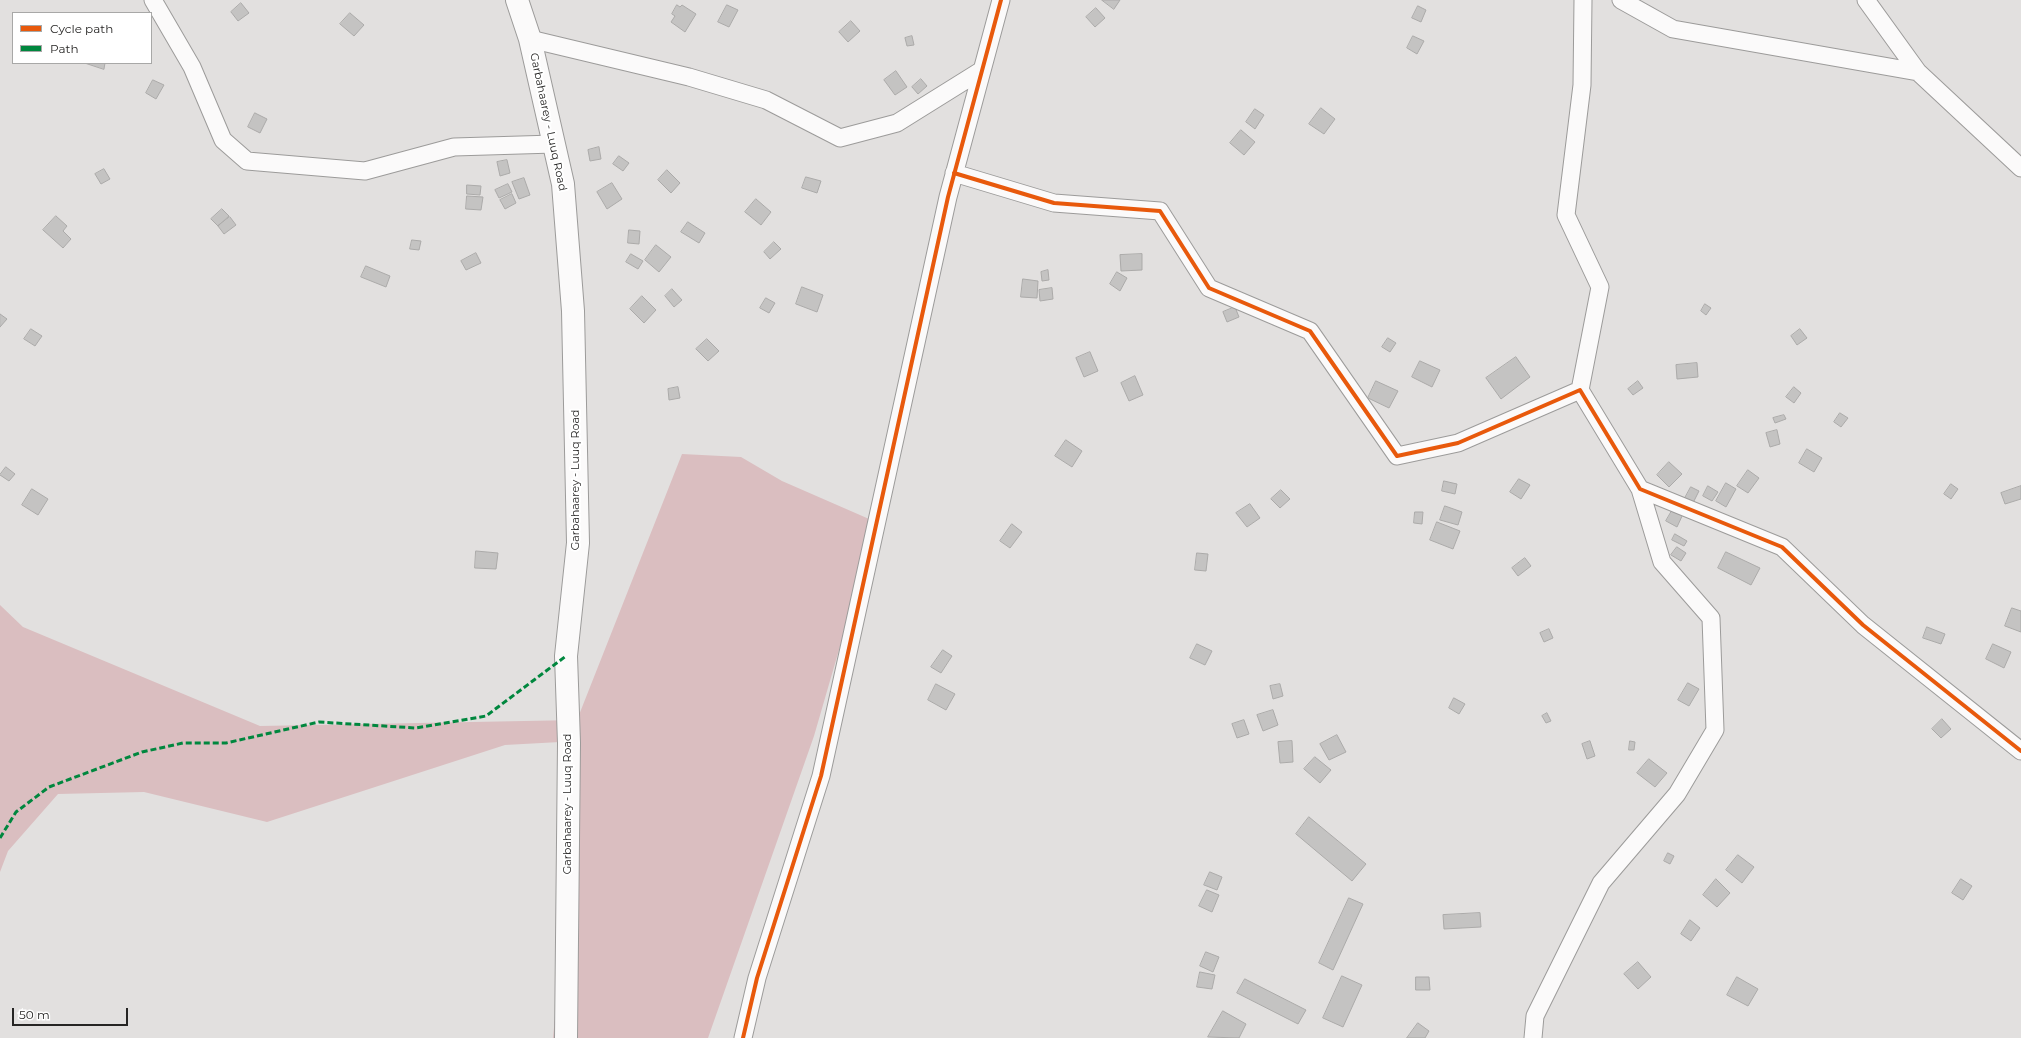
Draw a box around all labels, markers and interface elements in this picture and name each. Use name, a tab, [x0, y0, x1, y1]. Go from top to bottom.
legend	[12, 12, 152, 64]
text: Cycle path	[50, 21, 113, 36]
text: Path	[50, 41, 79, 56]
street label: Garbahaarey - Luuq Road	[527, 52, 569, 192]
street label: Garbahaarey - Luuq Road	[569, 410, 583, 550]
street label: Garbahaarey - Luuq Road	[561, 734, 575, 874]
scale bar	[14, 1000, 130, 1026]
text: 50 m	[19, 1007, 50, 1022]

